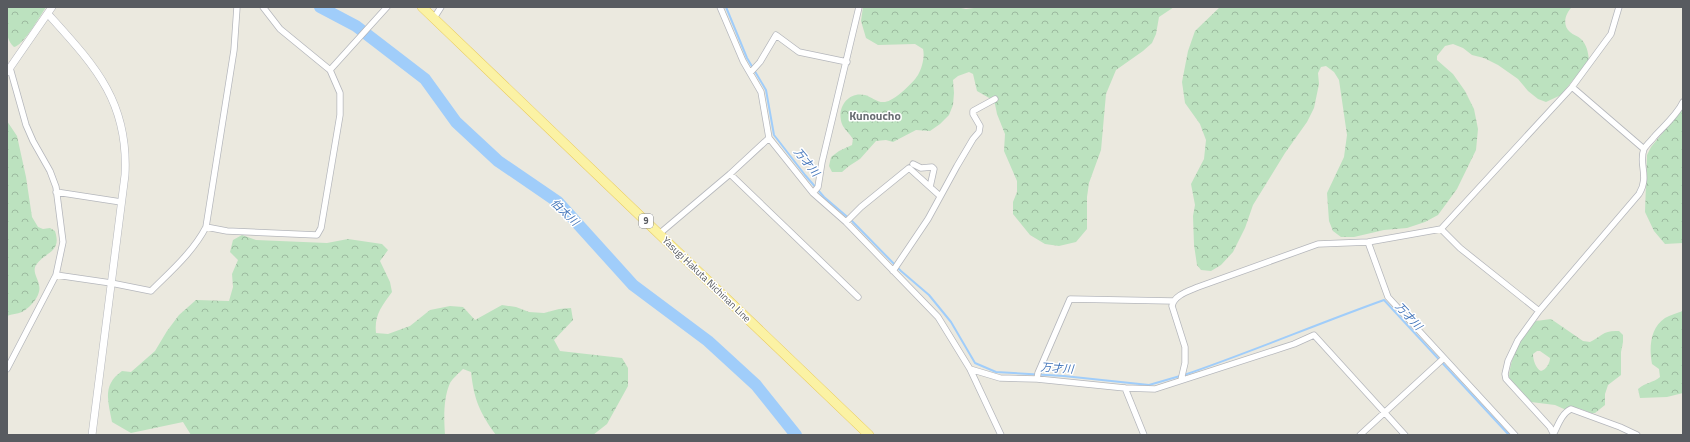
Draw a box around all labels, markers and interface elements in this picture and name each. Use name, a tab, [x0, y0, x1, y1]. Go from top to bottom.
district label: Kunoucho	[849, 106, 901, 125]
water label: 万才川	[790, 144, 824, 181]
water label: 伯太川	[548, 195, 583, 230]
road number: 9	[639, 214, 653, 228]
street label: Yasugi Hakuta Nichinan Line	[659, 233, 754, 326]
water label: 万才川	[1392, 298, 1427, 334]
water label: 万才川	[1040, 359, 1075, 377]

